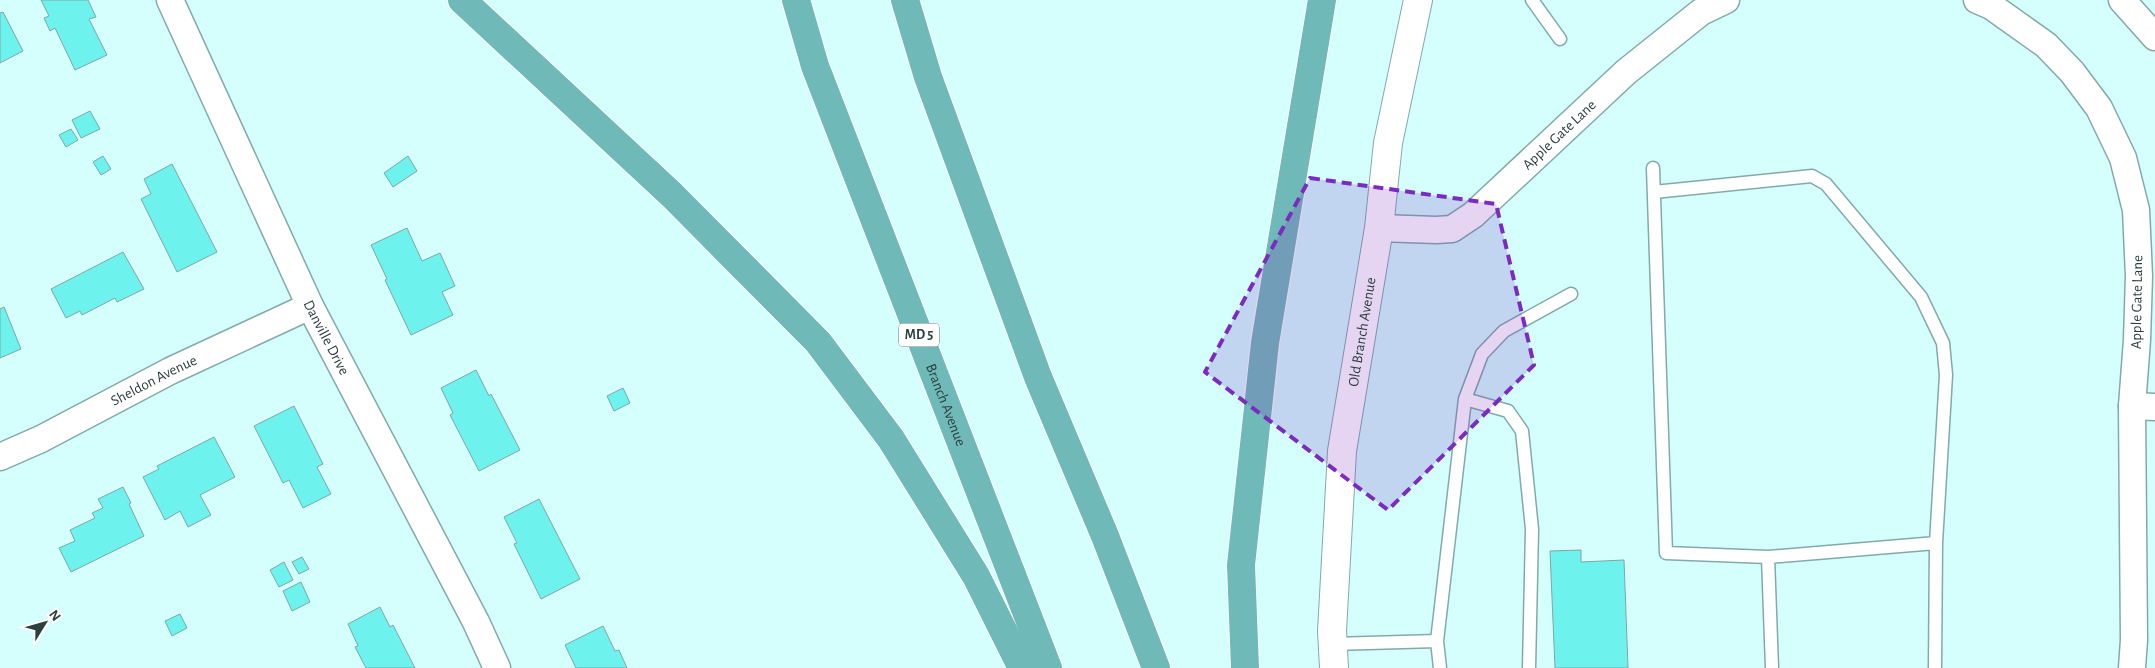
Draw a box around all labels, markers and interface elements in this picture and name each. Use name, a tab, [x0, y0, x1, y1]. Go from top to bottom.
street label: Apple Gate Lane	[1519, 97, 1599, 172]
street label: Apple Gate Lane	[2129, 255, 2145, 349]
street label: Old Branch Avenue	[1345, 276, 1378, 388]
street label: Danville Drive	[301, 298, 352, 377]
road number: MD 5	[899, 324, 939, 346]
street label: Sheldon Avenue	[108, 352, 199, 408]
street label: Branch Avenue	[923, 362, 969, 448]
north arrow	[20, 598, 70, 648]
text: N	[46, 608, 63, 624]

